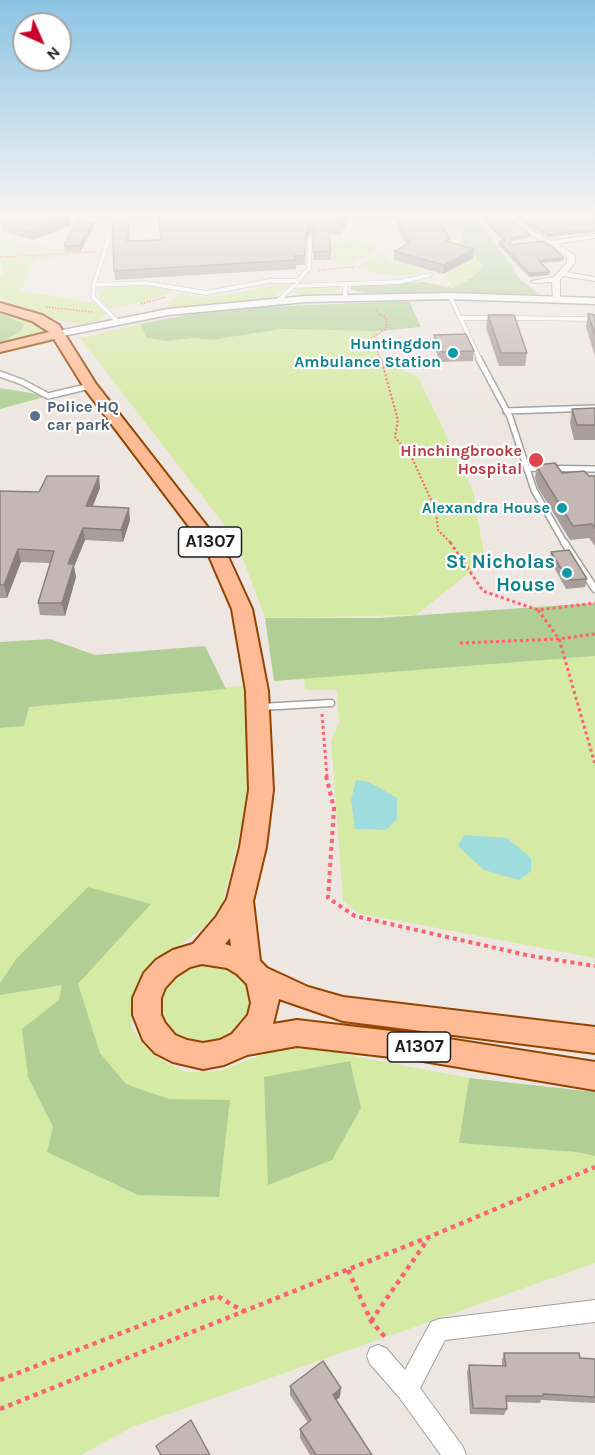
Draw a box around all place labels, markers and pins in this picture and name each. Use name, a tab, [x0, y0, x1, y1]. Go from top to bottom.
place label: Huntingdon Ambulance Station	[294, 334, 441, 372]
marker: Huntingdon Ambulance Station	[446, 346, 460, 360]
place label: Police HQ car park	[47, 397, 119, 435]
marker: Police HQ car park	[28, 409, 42, 423]
place label: Hinchingbrooke Hospital	[400, 441, 522, 479]
marker: Hinchingbrooke Hospital	[527, 451, 545, 469]
place label: Alexandra House	[422, 498, 550, 518]
marker: Alexandra House	[555, 501, 569, 515]
place label: St Nicholas House	[446, 550, 555, 597]
marker: St Nicholas House	[560, 566, 574, 580]

